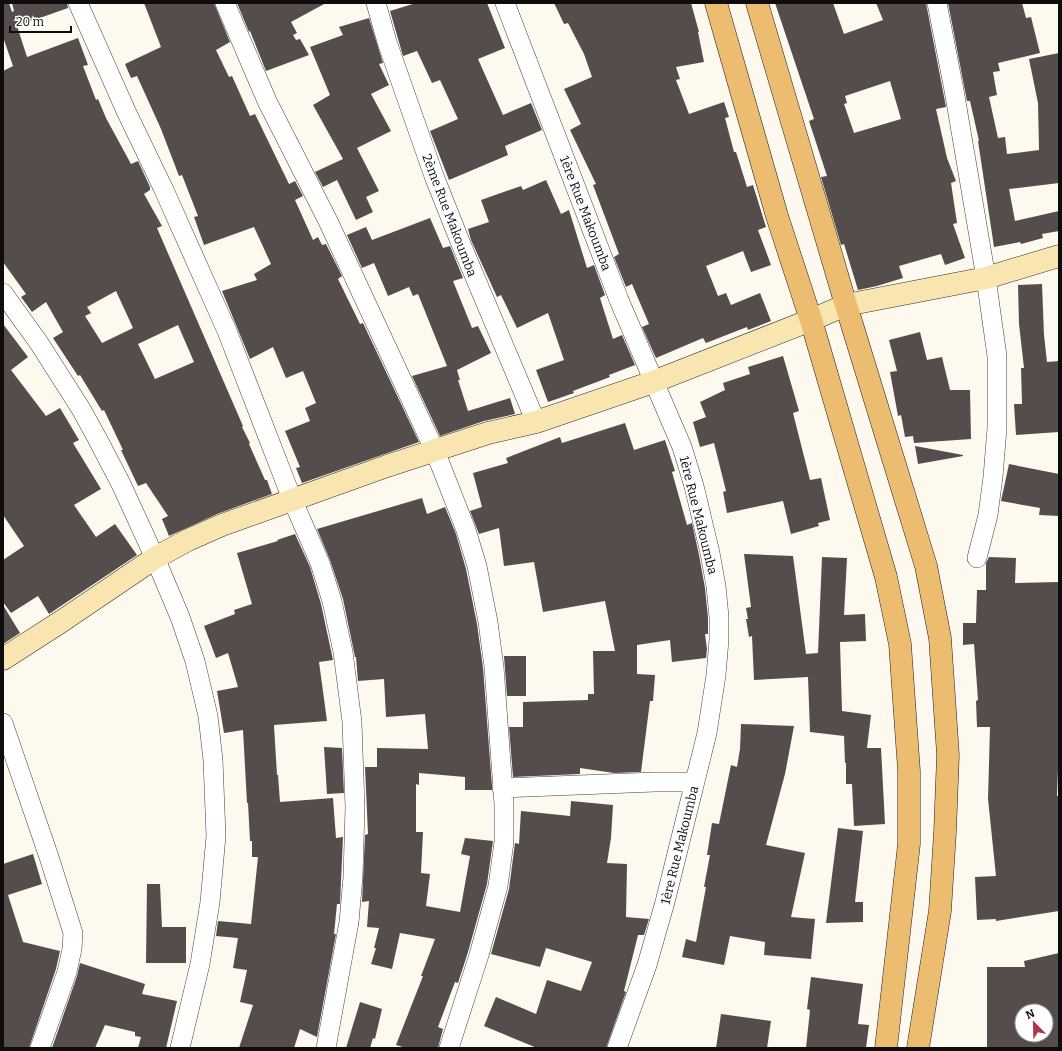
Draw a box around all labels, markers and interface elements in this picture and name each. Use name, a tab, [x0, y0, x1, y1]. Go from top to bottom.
scale bar	[10, 8, 71, 34]
text: 20 m	[16, 15, 45, 29]
street label: 2ème Rue Makoumba	[419, 152, 480, 279]
street label: 1ère Rue Makoumba	[557, 154, 614, 273]
street label: 1ère Rue Makoumba	[677, 454, 721, 576]
street label: 1ère Rue Makoumba	[657, 784, 701, 906]
north arrow	[1014, 1003, 1054, 1043]
text: N	[1024, 1006, 1037, 1022]

